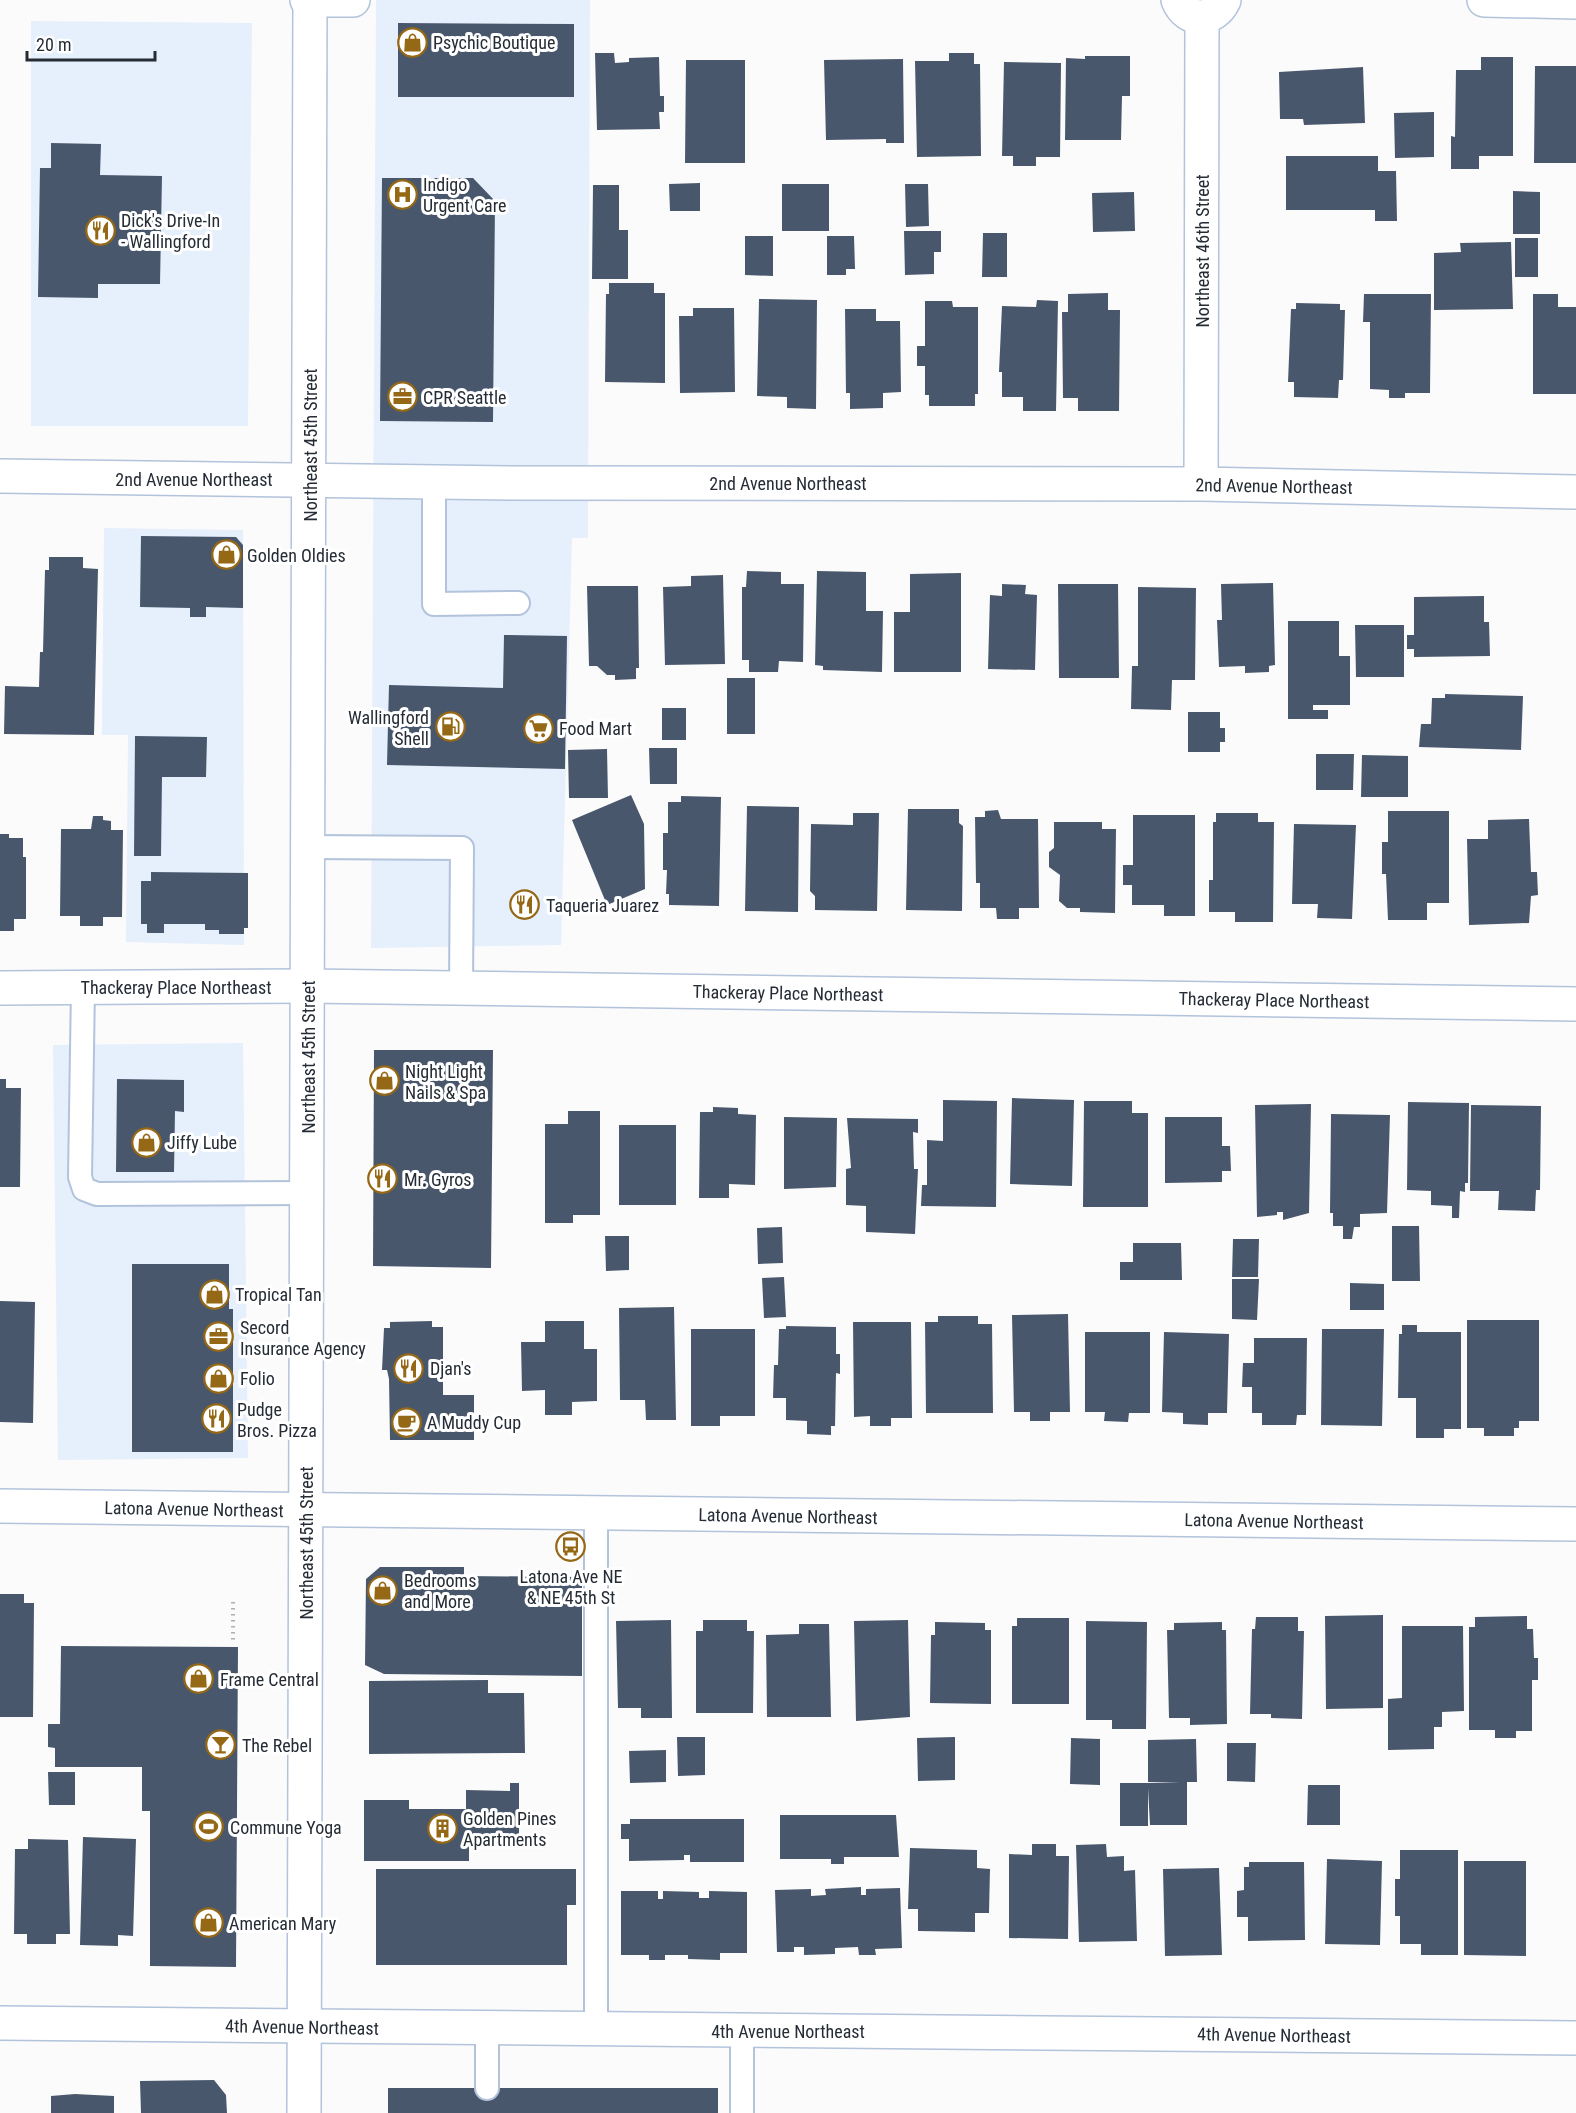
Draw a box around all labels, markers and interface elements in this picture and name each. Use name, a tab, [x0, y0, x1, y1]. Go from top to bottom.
scale bar	[27, 24, 154, 62]
shop icon: Psychic Boutique	[396, 26, 428, 58]
place label: Psychic Boutique	[433, 32, 555, 53]
text: 20 m	[36, 34, 71, 55]
place label: Indigo Urgent Care	[423, 174, 507, 216]
street label: Northeast 46th Street	[1192, 175, 1213, 327]
hospital icon: Indigo Urgent Care	[386, 178, 418, 210]
place label: Dick's Drive-In - Wallingford	[121, 210, 220, 252]
restaurant icon: Dick's Drive-In - Wallingford	[84, 214, 116, 246]
street label: Northeast 45th Street	[300, 369, 321, 521]
office icon: CPR Seattle	[386, 381, 418, 413]
place label: CPR Seattle	[423, 387, 506, 408]
street label: 2nd Avenue Northeast	[115, 469, 273, 490]
street label: 2nd Avenue Northeast	[709, 473, 867, 494]
street label: 2nd Avenue Northeast	[1195, 474, 1353, 498]
shop icon: Golden Oldies	[210, 539, 242, 571]
place label: Golden Oldies	[247, 545, 346, 566]
place label: Wallingford Shell	[348, 707, 429, 749]
fuel station icon: Wallingford Shell	[434, 711, 466, 743]
supermarket icon: Food Mart	[522, 712, 554, 744]
place label: Food Mart	[559, 718, 632, 739]
restaurant icon: Taqueria Juarez	[509, 889, 541, 921]
place label: Taqueria Juarez	[546, 895, 659, 916]
street label: Thackeray Place Northeast	[81, 977, 271, 998]
street label: Northeast 45th Street	[298, 981, 319, 1133]
street label: Thackeray Place Northeast	[692, 981, 884, 1005]
street label: Thackeray Place Northeast	[1178, 988, 1370, 1012]
place label: Night Light Nails & Spa	[405, 1061, 486, 1103]
shop icon: Night Light Nails & Spa	[368, 1065, 400, 1097]
shop icon: Jiffy Lube	[130, 1126, 162, 1158]
place label: Jiffy Lube	[167, 1132, 237, 1153]
restaurant icon: Mr. Gyros	[367, 1163, 399, 1195]
place label: Mr. Gyros	[404, 1169, 472, 1190]
shop icon: Tropical Tan	[198, 1278, 230, 1310]
place label: Tropical Tan	[235, 1284, 322, 1305]
place label: Secord Insurance Agency	[240, 1317, 366, 1359]
office icon: Secord Insurance Agency	[203, 1321, 235, 1353]
restaurant icon: Djan's	[393, 1352, 425, 1384]
place label: Djan's	[430, 1358, 471, 1379]
shop icon: Folio	[203, 1362, 235, 1394]
place label: Folio	[240, 1368, 275, 1389]
place label: Pudge Bros. Pizza	[237, 1399, 317, 1441]
restaurant icon: Pudge Bros. Pizza	[200, 1403, 232, 1435]
cafe icon: A Muddy Cup	[390, 1406, 422, 1438]
place label: A Muddy Cup	[427, 1412, 521, 1433]
street label: Northeast 45th Street	[296, 1467, 317, 1619]
street label: Latona Avenue Northeast	[104, 1497, 284, 1521]
street label: Latona Avenue Northeast	[698, 1504, 878, 1528]
street label: Latona Avenue Northeast	[1184, 1509, 1364, 1533]
bus stop icon: Latona Ave NE & NE 45th St	[555, 1531, 587, 1563]
place label: Latona Ave NE & NE 45th St	[519, 1566, 623, 1608]
place label: Bedrooms and More	[404, 1570, 476, 1612]
shop icon: Bedrooms and More	[367, 1574, 399, 1606]
shop icon: Frame Central	[183, 1663, 215, 1695]
place label: Frame Central	[220, 1669, 319, 1690]
bar icon: The Rebel	[205, 1729, 237, 1761]
place label: The Rebel	[242, 1735, 312, 1756]
place label: Golden Pines Apartments	[463, 1808, 557, 1850]
sports icon: Commune Yoga	[193, 1811, 225, 1843]
building icon: Golden Pines Apartments	[426, 1812, 458, 1844]
place label: Commune Yoga	[230, 1817, 342, 1838]
shop icon: American Mary	[192, 1907, 224, 1939]
place label: American Mary	[229, 1913, 337, 1934]
street label: 4th Avenue Northeast	[225, 2015, 379, 2039]
street label: 4th Avenue Northeast	[711, 2021, 865, 2042]
street label: 4th Avenue Northeast	[1197, 2023, 1351, 2047]

